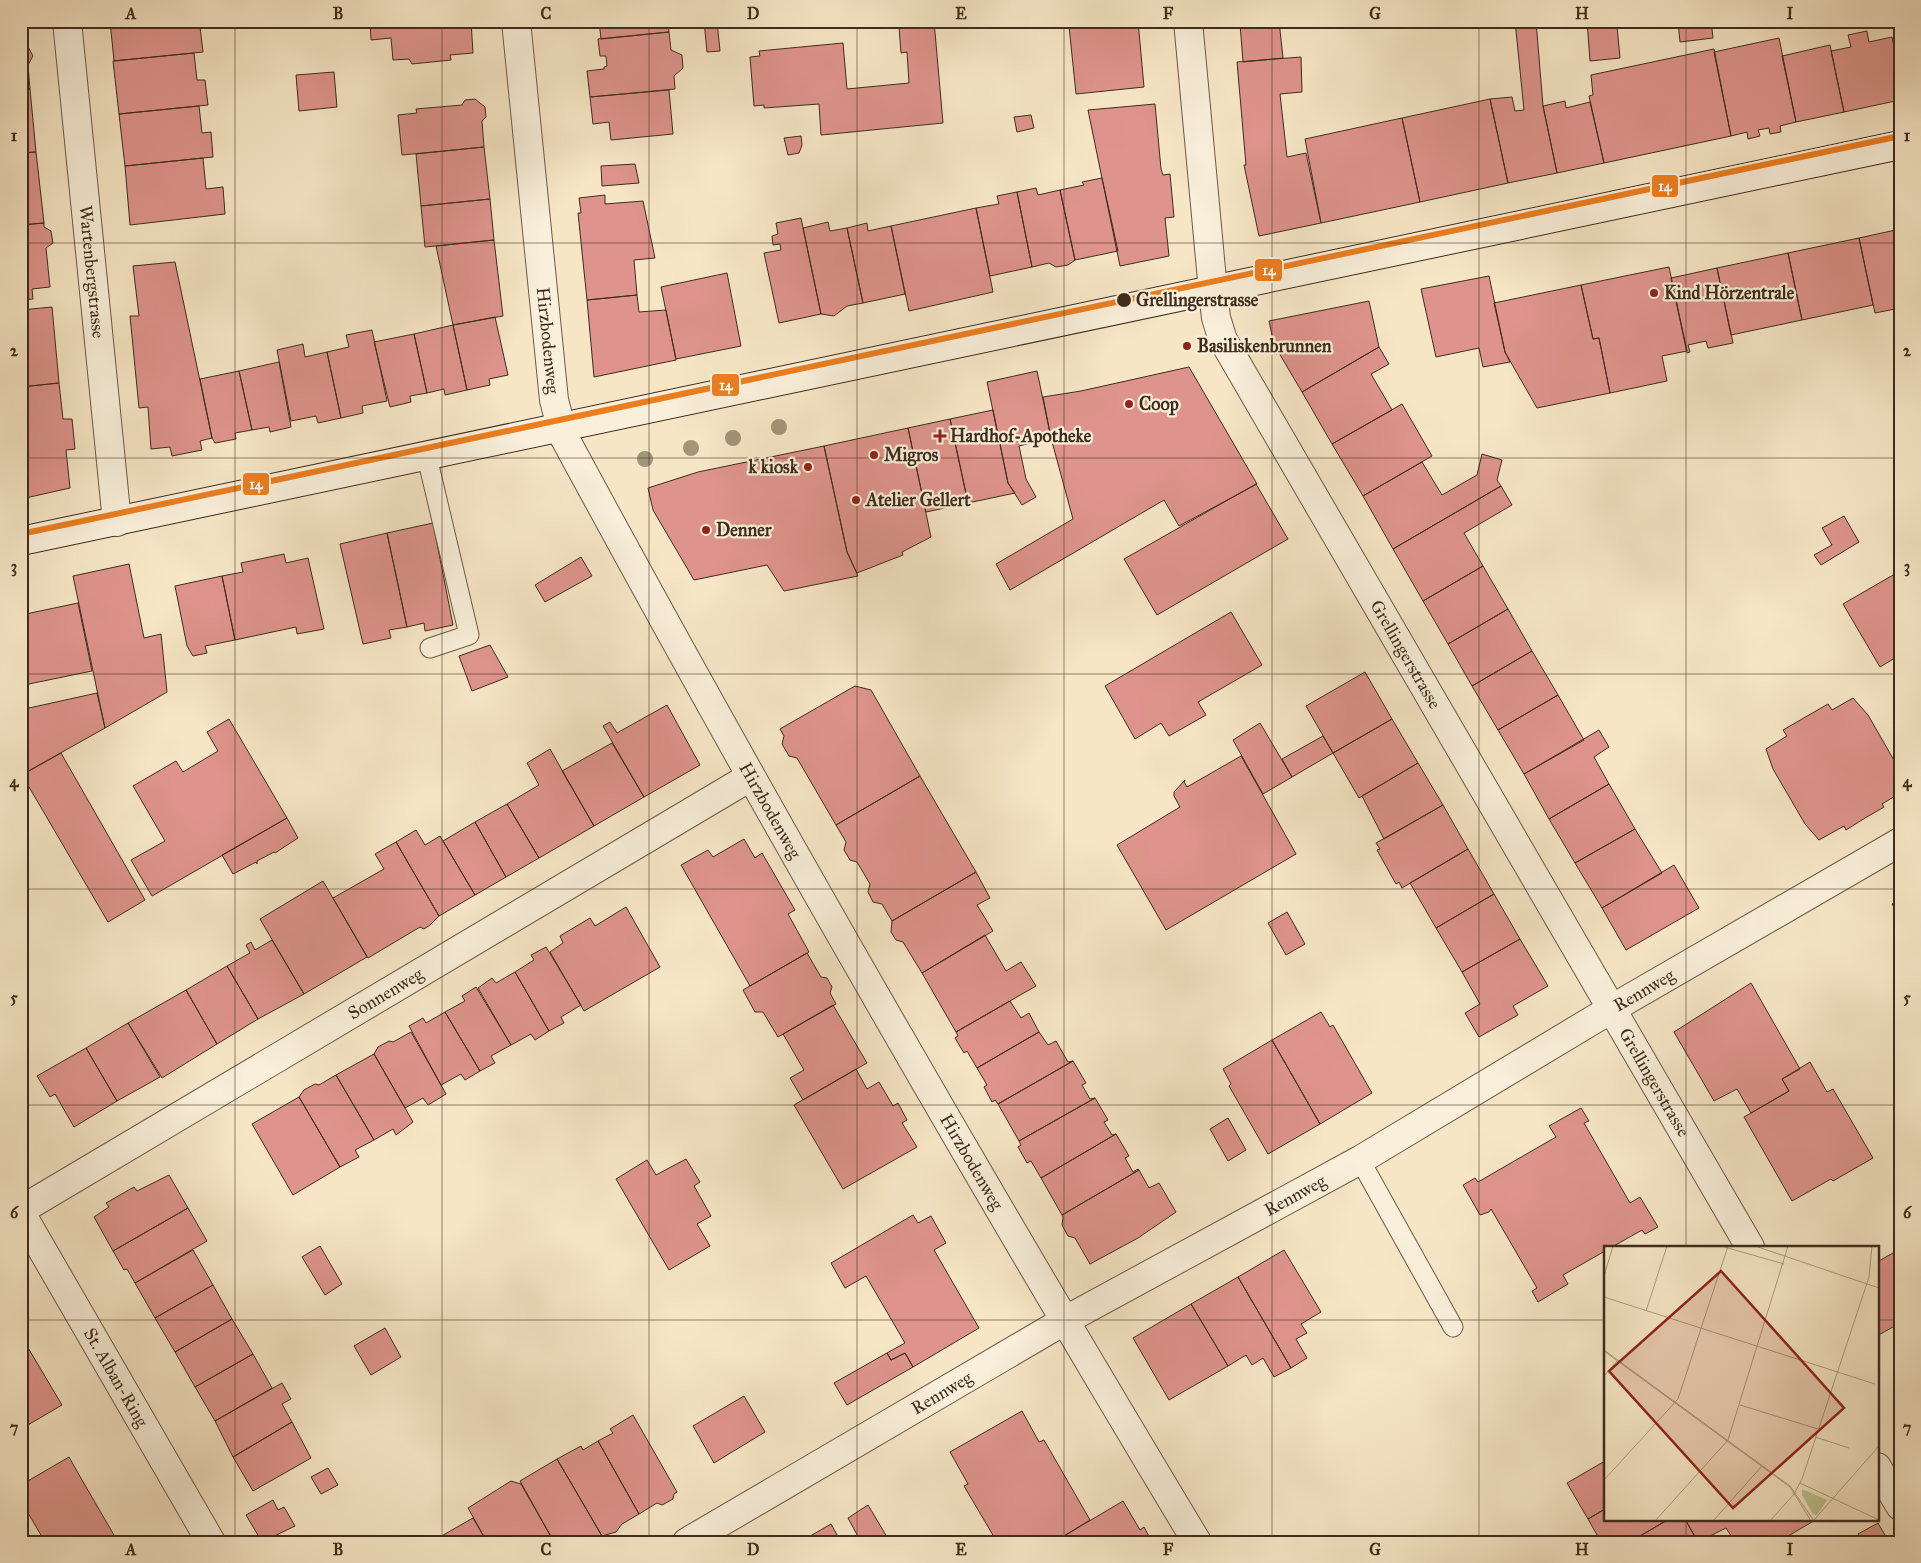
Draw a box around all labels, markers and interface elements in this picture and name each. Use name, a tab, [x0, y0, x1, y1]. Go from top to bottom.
text: A	[125, 4, 137, 23]
text: B	[333, 4, 343, 23]
text: C	[541, 4, 552, 23]
text: D	[747, 4, 760, 23]
text: E	[955, 4, 967, 23]
text: F	[1163, 4, 1174, 23]
text: G	[1369, 4, 1381, 23]
text: H	[1575, 4, 1589, 23]
text: I	[1787, 4, 1794, 23]
text: 1	[11, 126, 18, 145]
text: 1	[1904, 126, 1911, 145]
line badge: 14	[1651, 174, 1679, 198]
text: 14	[1658, 178, 1673, 196]
street label: Wartenbergstrasse	[74, 204, 110, 339]
line badge: 14	[1254, 258, 1283, 282]
text: 14	[1262, 262, 1277, 280]
place label: Kind Hörzentrale	[1664, 282, 1795, 304]
street label: Hirzbodenweg	[532, 286, 564, 396]
marker: Kind Hörzentrale	[1648, 287, 1660, 299]
place label: Grellingerstrasse	[1136, 289, 1259, 312]
marker: Grellingerstrasse	[1115, 291, 1133, 309]
place label: Basiliskenbrunnen	[1197, 335, 1332, 357]
marker: Basiliskenbrunnen	[1181, 340, 1193, 352]
text: 2	[10, 341, 19, 360]
text: 2	[1903, 341, 1912, 360]
line badge: 14	[711, 373, 740, 397]
text: 14	[719, 377, 734, 395]
place label: Coop	[1139, 393, 1179, 416]
marker: Coop	[1123, 398, 1135, 410]
place label: Hardhof-Apotheke	[950, 425, 1092, 448]
marker: Hardhof-Apotheke	[934, 430, 946, 442]
place label: Migros	[884, 444, 939, 467]
marker: Migros	[868, 449, 880, 461]
place label: k kiosk	[748, 456, 799, 478]
marker: k kiosk	[802, 461, 814, 473]
line badge: 14	[242, 472, 270, 496]
text: 14	[249, 476, 264, 494]
place label: Atelier Gellert	[865, 489, 971, 511]
marker: Atelier Gellert	[850, 494, 862, 506]
place label: Denner	[716, 519, 773, 541]
marker: Denner	[700, 524, 712, 536]
text: 3	[11, 557, 17, 577]
text: 3	[1904, 557, 1910, 577]
street label: Grellingerstrasse	[1365, 596, 1446, 713]
street label: Hirzbodenweg	[734, 758, 807, 864]
text: 4	[10, 772, 20, 792]
text: 4	[1903, 772, 1913, 792]
street label: Sonnenweg	[344, 962, 428, 1024]
street label: Rennweg	[1610, 963, 1680, 1016]
text: 5	[10, 988, 18, 1007]
text: 5	[1903, 988, 1911, 1007]
street label: Grellingerstrasse	[1614, 1024, 1695, 1141]
street label: Hirzbodenweg	[935, 1110, 1009, 1215]
street label: Rennweg	[1260, 1169, 1331, 1221]
text: 6	[10, 1203, 19, 1222]
text: 6	[1903, 1203, 1912, 1222]
inset map	[1604, 1246, 1878, 1520]
street label: St. Alban-Ring	[79, 1324, 154, 1432]
street label: Rennweg	[907, 1366, 977, 1419]
text: 7	[10, 1418, 19, 1437]
text: 7	[1903, 1418, 1912, 1437]
text: A	[125, 1540, 137, 1559]
text: B	[333, 1540, 343, 1559]
text: C	[541, 1540, 552, 1559]
text: D	[747, 1540, 760, 1559]
text: E	[955, 1540, 967, 1559]
text: F	[1163, 1540, 1174, 1559]
text: G	[1369, 1540, 1381, 1559]
text: H	[1575, 1540, 1589, 1559]
text: I	[1787, 1540, 1794, 1559]

